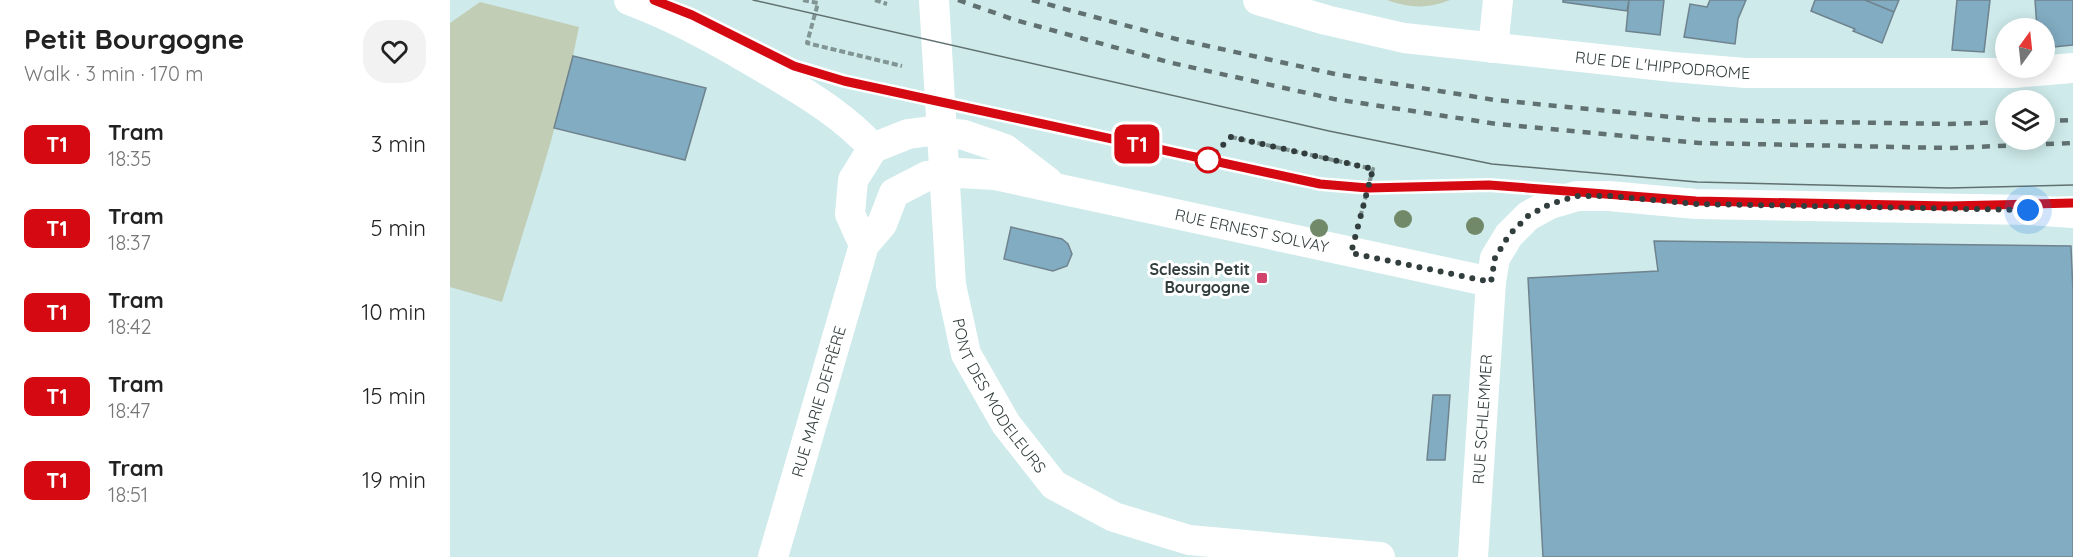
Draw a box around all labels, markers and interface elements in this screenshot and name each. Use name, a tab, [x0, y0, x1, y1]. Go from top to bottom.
north arrow	[1995, 18, 2055, 78]
map controls	[1995, 18, 2055, 150]
button: heart	[363, 20, 426, 83]
text: Petit Bourgogne	[24, 21, 244, 56]
street label: RUE DE L'HIPPODROME	[1574, 47, 1750, 83]
text: Walk · 3 min · 170 m	[24, 61, 203, 86]
button: layers	[1995, 90, 2055, 150]
text: Tram	[108, 118, 164, 146]
line badge: T1	[1110, 124, 1164, 164]
text: 3 min	[371, 130, 426, 158]
text: T1	[46, 131, 68, 157]
text: T1	[1126, 131, 1148, 157]
text: 18:35	[108, 146, 151, 171]
unlabelled marker	[1195, 147, 1221, 173]
your location	[2013, 195, 2043, 225]
text: Tram	[108, 202, 164, 230]
street label: RUE ERNEST SOLVAY	[1173, 204, 1331, 257]
text: 5 min	[371, 214, 426, 242]
text: T1	[46, 215, 68, 241]
text: 18:37	[108, 230, 151, 255]
place label: Sclessin Petit Bourgogne	[1150, 259, 1250, 297]
marker: Sclessin Petit Bourgogne	[1255, 271, 1269, 285]
text: Tram	[108, 286, 164, 314]
text: 10 min	[361, 298, 426, 326]
text: T1	[46, 299, 68, 325]
text: 18:42	[108, 314, 152, 339]
street label: PONT DES MODELEURS	[949, 316, 1051, 477]
street label: RUE MARIE DEFRÈRE	[787, 323, 850, 479]
street label: RUE SCHLEMMER	[1468, 354, 1496, 485]
text: Tram	[108, 370, 164, 398]
text: 15 min	[362, 382, 426, 410]
text: T1	[46, 383, 68, 409]
text: 18:47	[108, 398, 150, 423]
text: Tram	[108, 454, 164, 482]
text: 19 min	[362, 466, 426, 494]
text: T1	[46, 467, 68, 493]
text: 18:51	[108, 482, 148, 507]

